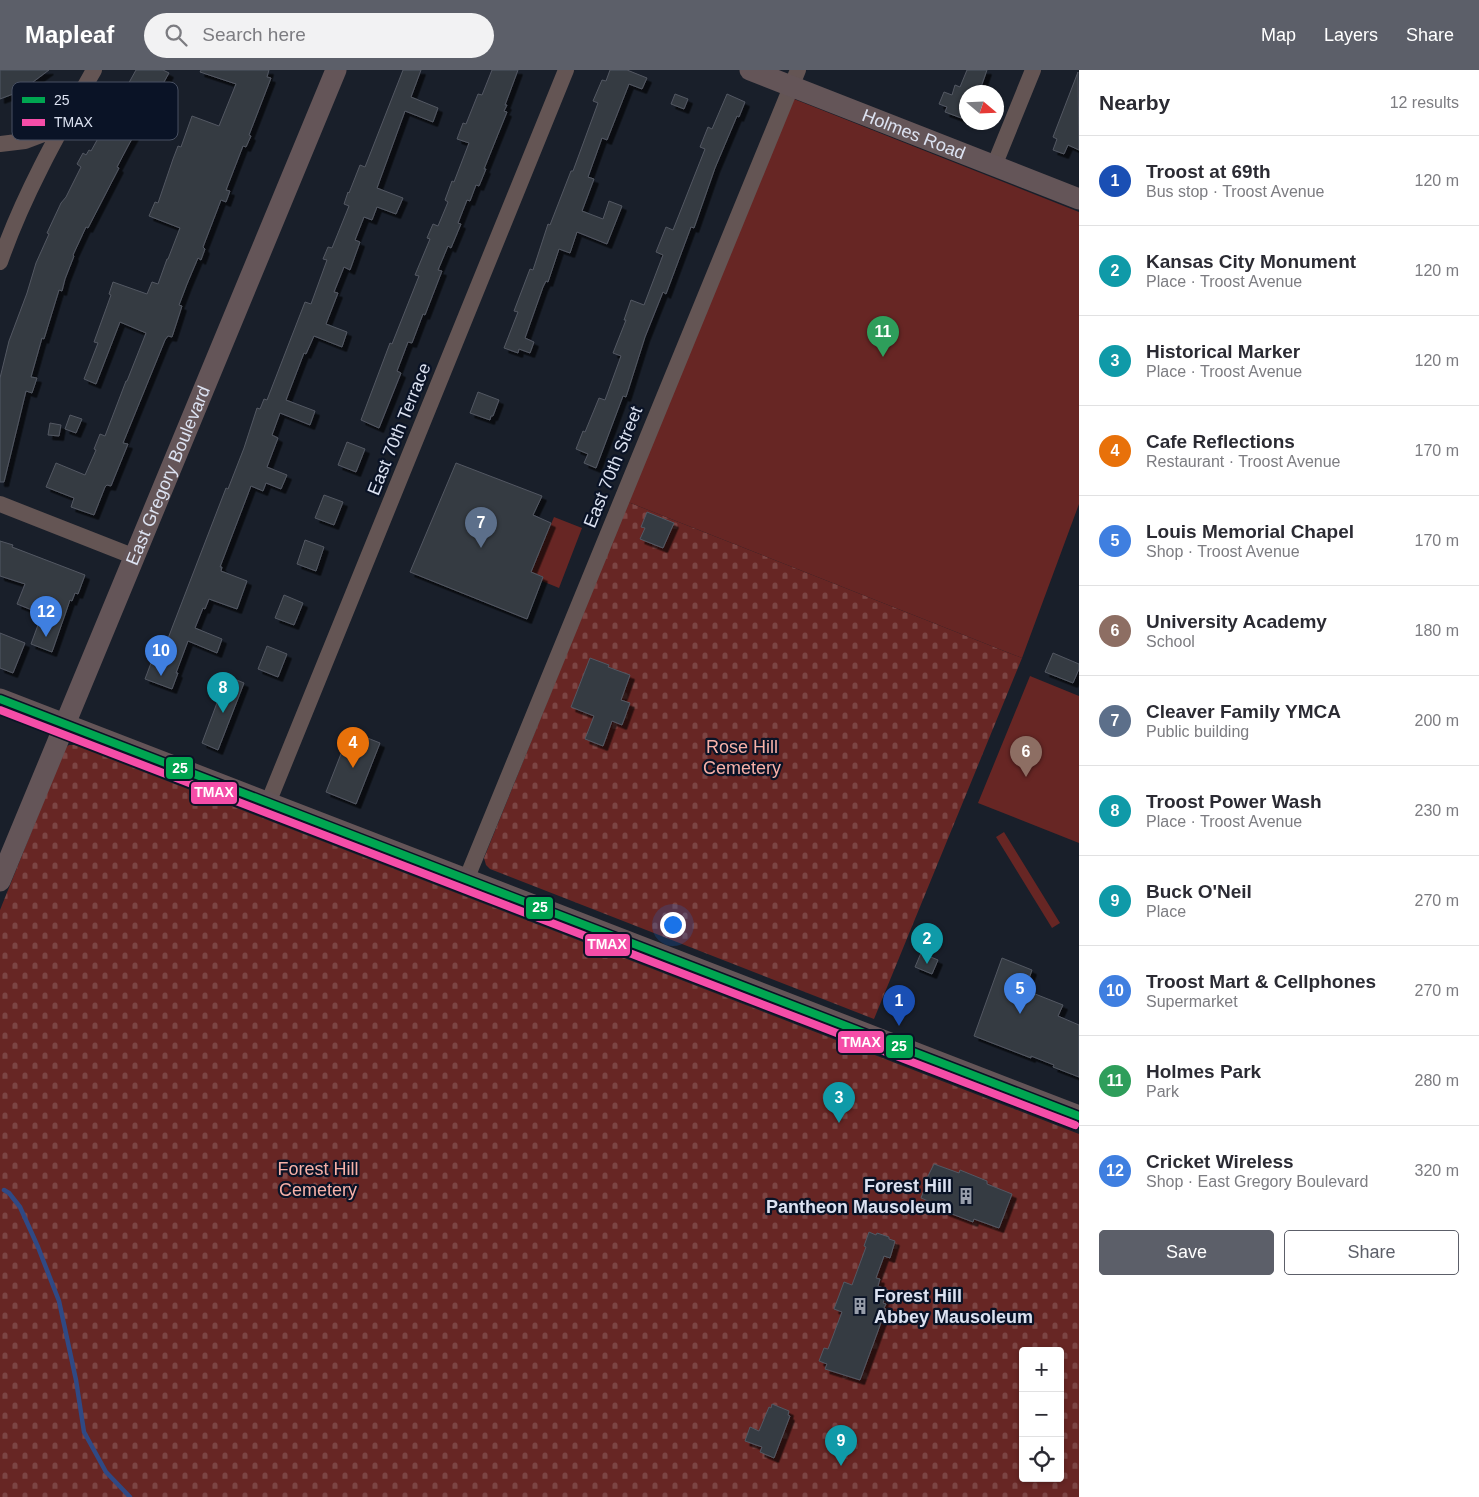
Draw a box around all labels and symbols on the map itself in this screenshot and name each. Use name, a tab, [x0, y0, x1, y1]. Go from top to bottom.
legend	[12, 82, 178, 140]
north arrow	[959, 85, 1004, 130]
text: 25	[54, 92, 70, 108]
street label: Holmes Road	[859, 105, 968, 163]
text: TMAX	[54, 114, 94, 130]
pin: 11	[867, 316, 899, 357]
street label: East 70th Terrace	[363, 360, 435, 498]
street label: East Gregory Boulevard	[122, 383, 214, 568]
street label: East 70th Street	[580, 403, 646, 531]
pin: 7	[465, 507, 497, 548]
pin: 12	[30, 596, 62, 637]
pin: 10	[145, 635, 177, 676]
pin: 8	[207, 672, 239, 713]
pin: 4	[337, 727, 369, 768]
pin: 6	[1010, 736, 1042, 777]
park label: Rose Hill Cemetery	[703, 737, 781, 778]
line badge: 25	[165, 756, 194, 780]
text: 25	[172, 760, 188, 776]
line badge: TMAX	[190, 781, 238, 805]
text: TMAX	[194, 784, 234, 800]
line badge: 25	[525, 896, 554, 920]
text: 25	[532, 899, 548, 915]
your location	[660, 912, 686, 938]
pin: 2	[911, 923, 943, 964]
line badge: TMAX	[584, 933, 631, 957]
text: TMAX	[587, 936, 627, 952]
pin: 5	[1004, 973, 1036, 1014]
pin: 1	[883, 985, 915, 1026]
line badge: TMAX	[837, 1030, 885, 1054]
text: TMAX	[841, 1034, 881, 1050]
line badge: 25	[885, 1034, 914, 1059]
text: 25	[891, 1038, 907, 1054]
pin: 3	[823, 1082, 855, 1123]
park label: Forest Hill Cemetery	[277, 1159, 359, 1200]
place label: Forest Hill Pantheon Mausoleum	[766, 1176, 952, 1217]
building icon: Forest Hill Pantheon Mausoleum	[956, 1186, 976, 1206]
place label: Forest Hill Abbey Mausoleum	[874, 1286, 1033, 1327]
building icon: Forest Hill Abbey Mausoleum	[850, 1296, 870, 1316]
pin: 9	[825, 1425, 857, 1466]

